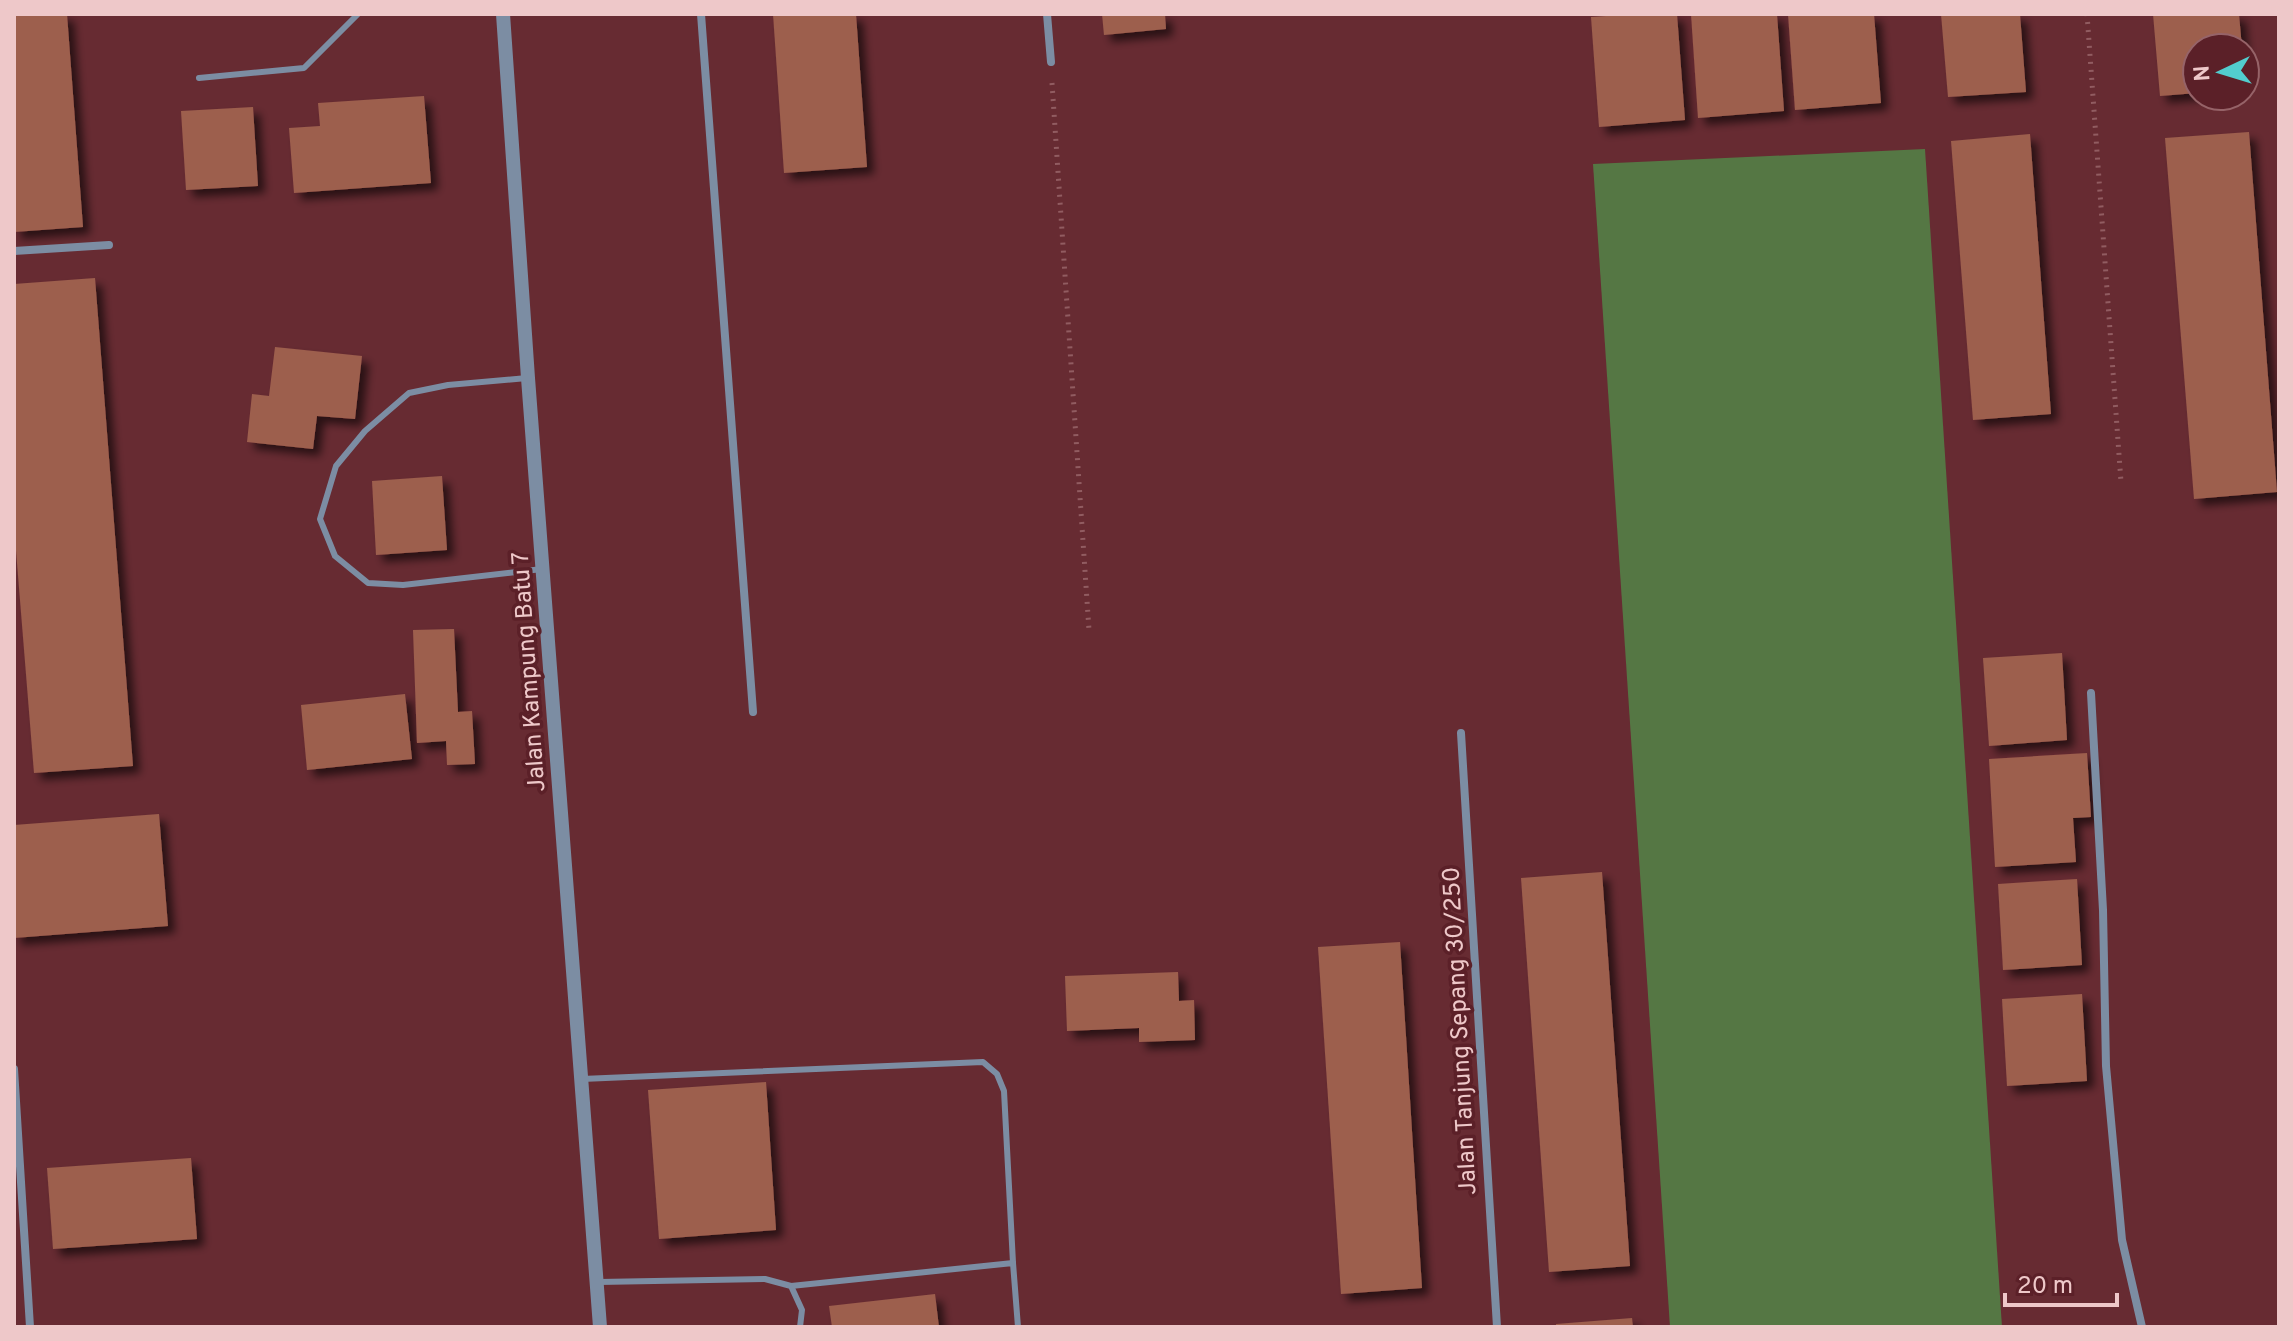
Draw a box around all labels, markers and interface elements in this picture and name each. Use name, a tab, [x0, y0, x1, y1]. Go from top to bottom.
north arrow	[2181, 32, 2261, 112]
text: N	[2190, 64, 2218, 82]
street label: Jalan Kampung Batu 7	[507, 551, 553, 793]
street label: Jalan Tanjung Sepang 30/250	[1437, 866, 1485, 1196]
scale bar	[2005, 1257, 2117, 1307]
text: 20 m	[2017, 1272, 2073, 1302]

